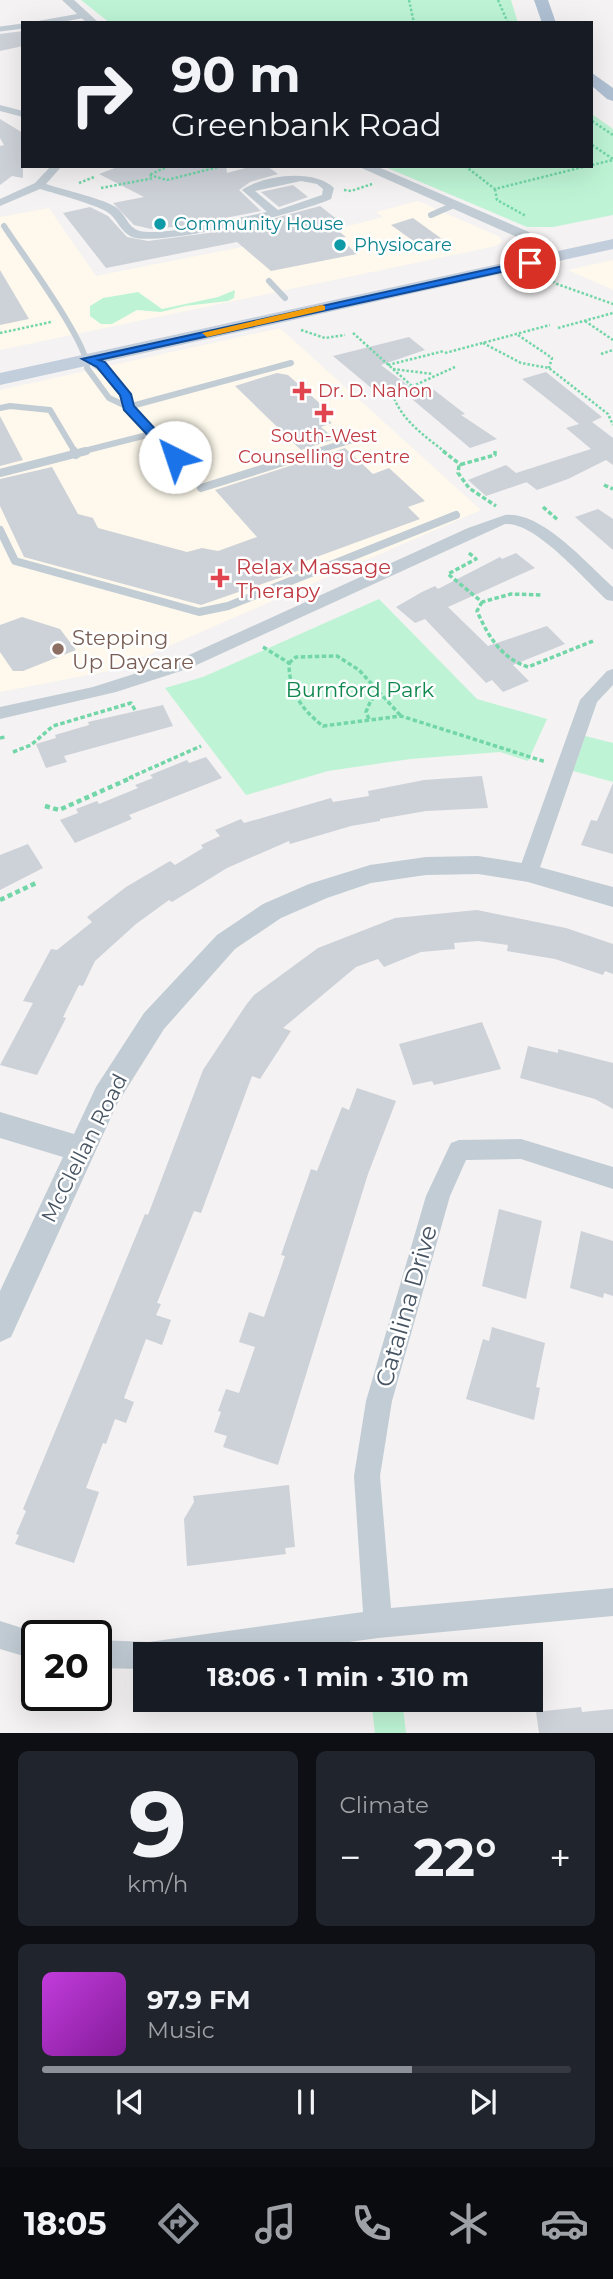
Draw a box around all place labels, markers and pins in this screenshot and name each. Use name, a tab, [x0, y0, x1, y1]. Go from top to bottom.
place label: Community House	[174, 213, 344, 235]
marker: Community House	[152, 216, 168, 232]
pin	[500, 233, 560, 293]
place label: Physiocare	[354, 234, 452, 256]
marker: Physiocare	[332, 237, 348, 253]
place label: Dr. D. Nahon	[318, 380, 432, 402]
marker: Dr. D. Nahon	[292, 381, 312, 401]
marker: South-West Counselling Centre	[314, 403, 334, 423]
place label: South-West Counselling Centre	[238, 425, 410, 468]
place label: Relax Massage Therapy	[236, 554, 391, 603]
marker: Relax Massage Therapy	[210, 568, 230, 588]
place label: Stepping Up Daycare	[72, 625, 194, 674]
marker: Stepping Up Daycare	[50, 641, 66, 657]

